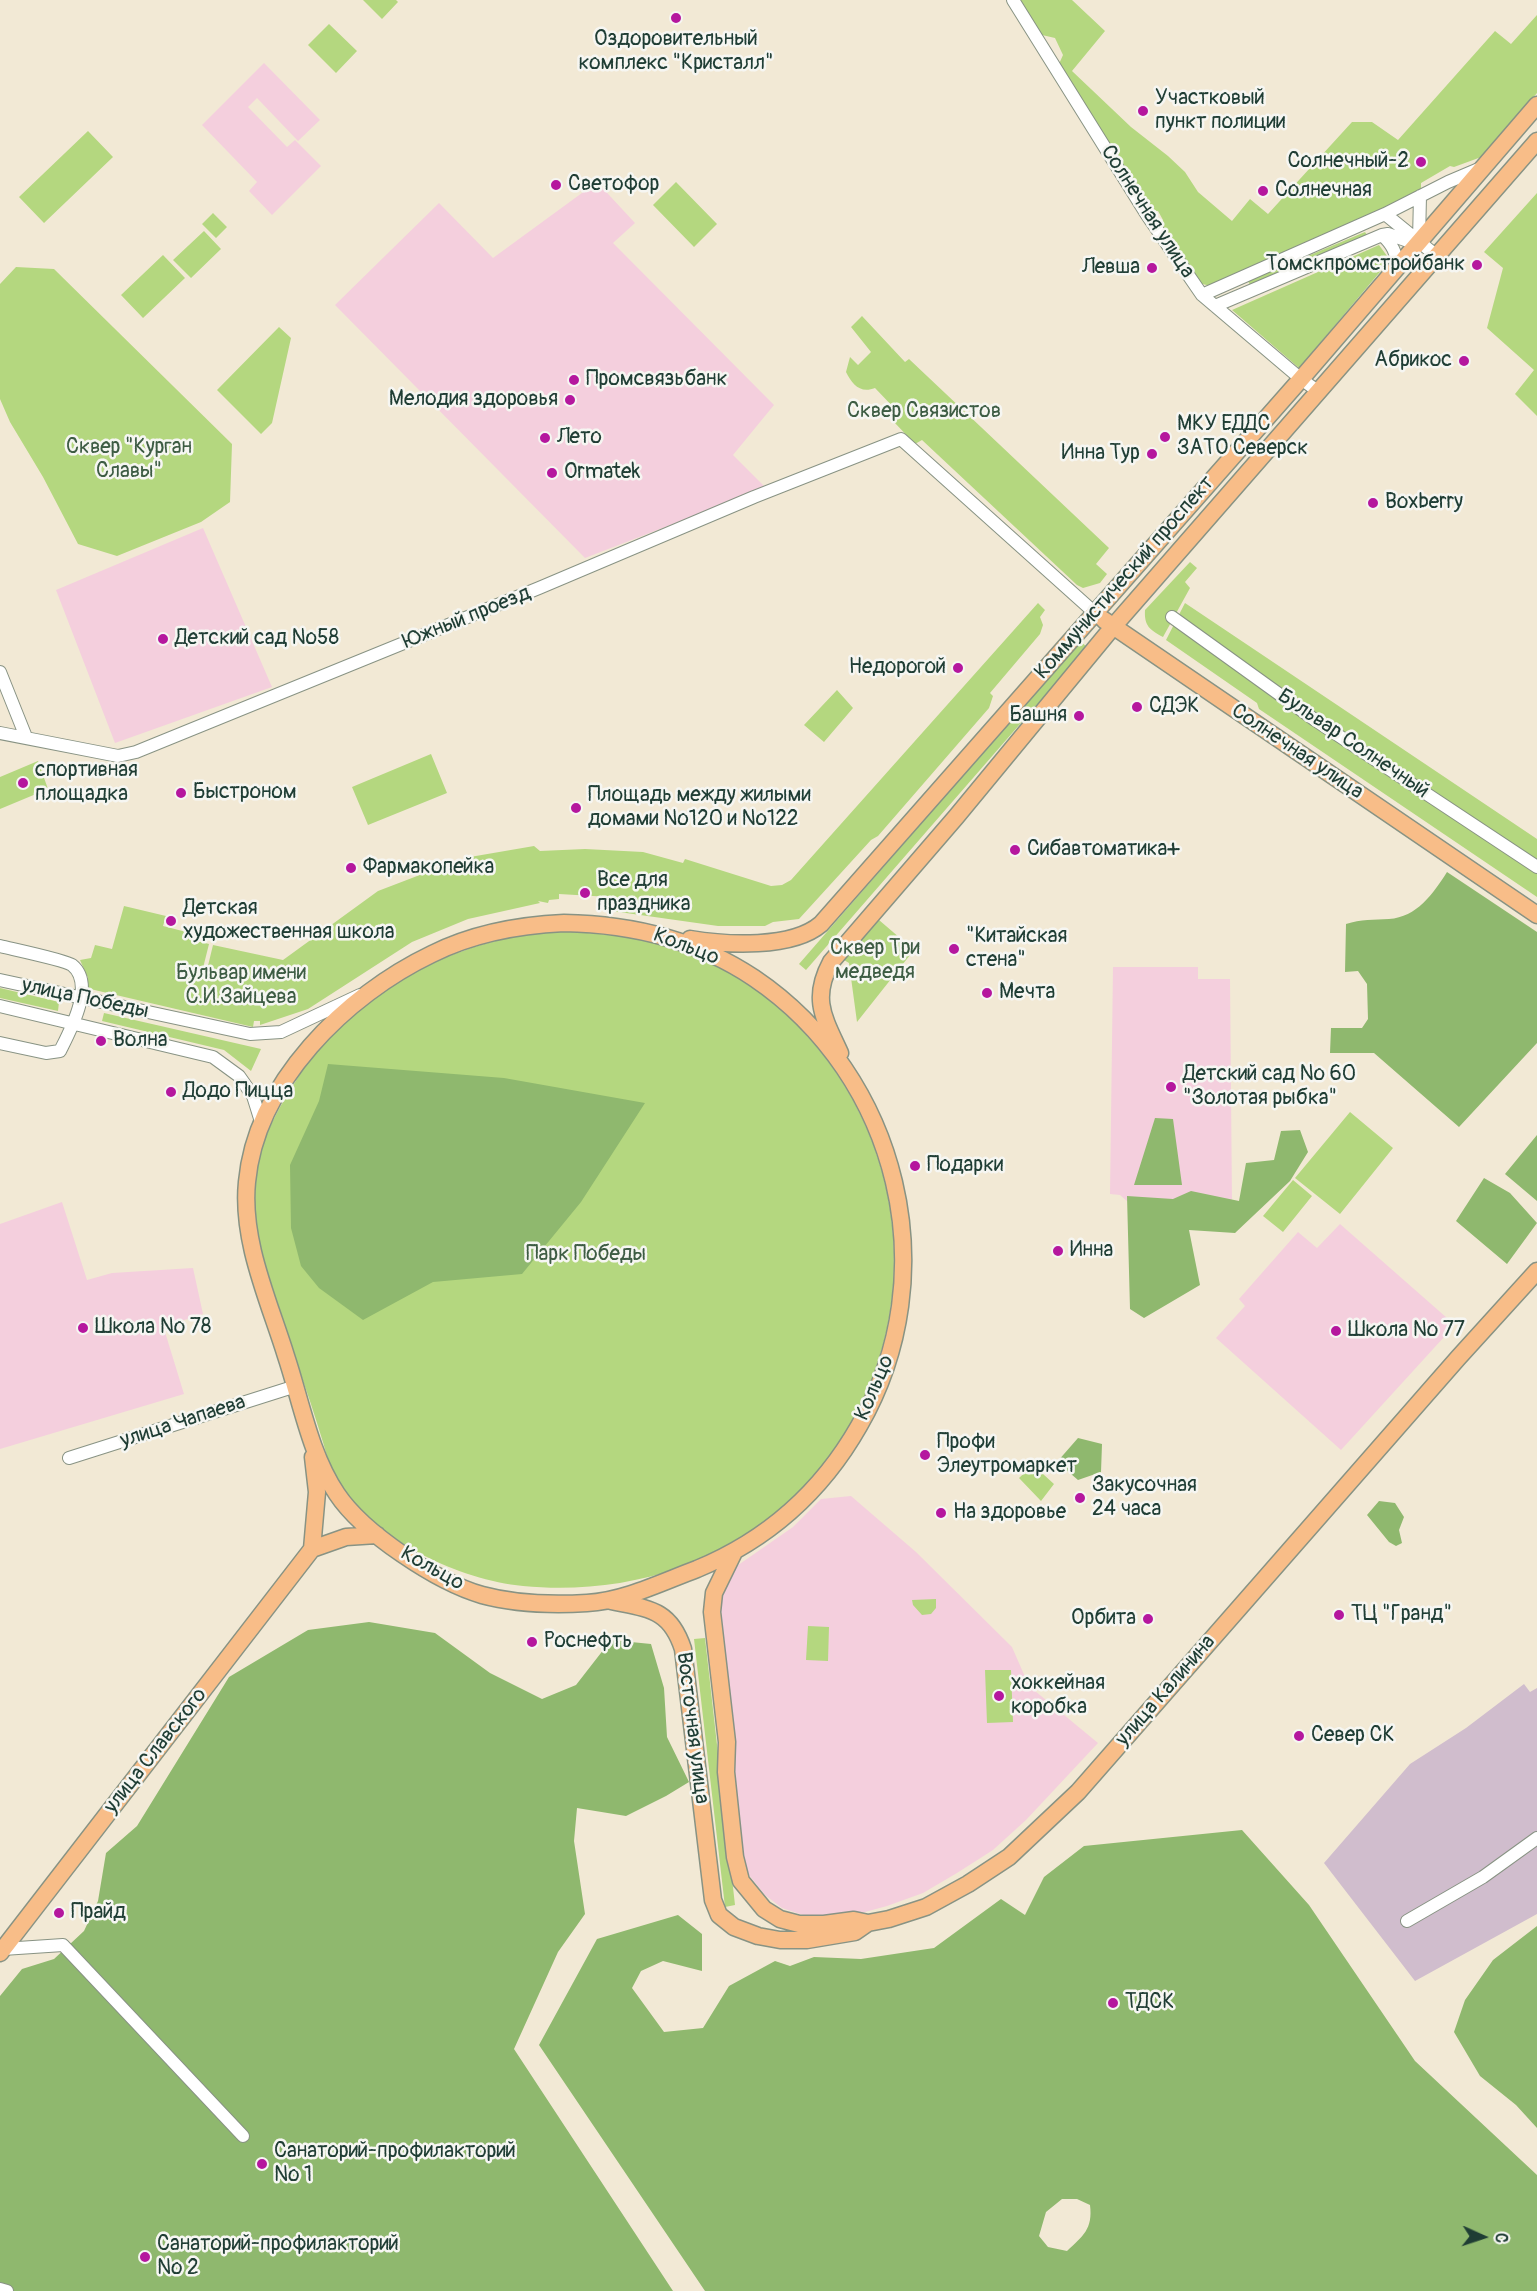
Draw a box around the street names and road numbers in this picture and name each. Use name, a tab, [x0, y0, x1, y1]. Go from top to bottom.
street label: Солнечная улица	[1095, 141, 1199, 283]
street label: Коммунистический проспект	[1030, 471, 1220, 685]
street label: Южный проезд	[400, 581, 534, 655]
street label: Бульвар Солнечный	[1272, 684, 1434, 804]
street label: Солнечная улица	[1226, 699, 1368, 805]
street label: Кольцо	[650, 923, 722, 971]
street label: улица Победы	[19, 973, 151, 1025]
street label: Кольцо	[850, 1352, 900, 1424]
street label: улица Чапаева	[117, 1390, 249, 1454]
street label: Кольцо	[396, 1541, 468, 1597]
street label: улица Калинина	[1111, 1630, 1221, 1752]
street label: Восточная улица	[670, 1651, 714, 1805]
street label: улица Славского	[99, 1683, 213, 1819]

